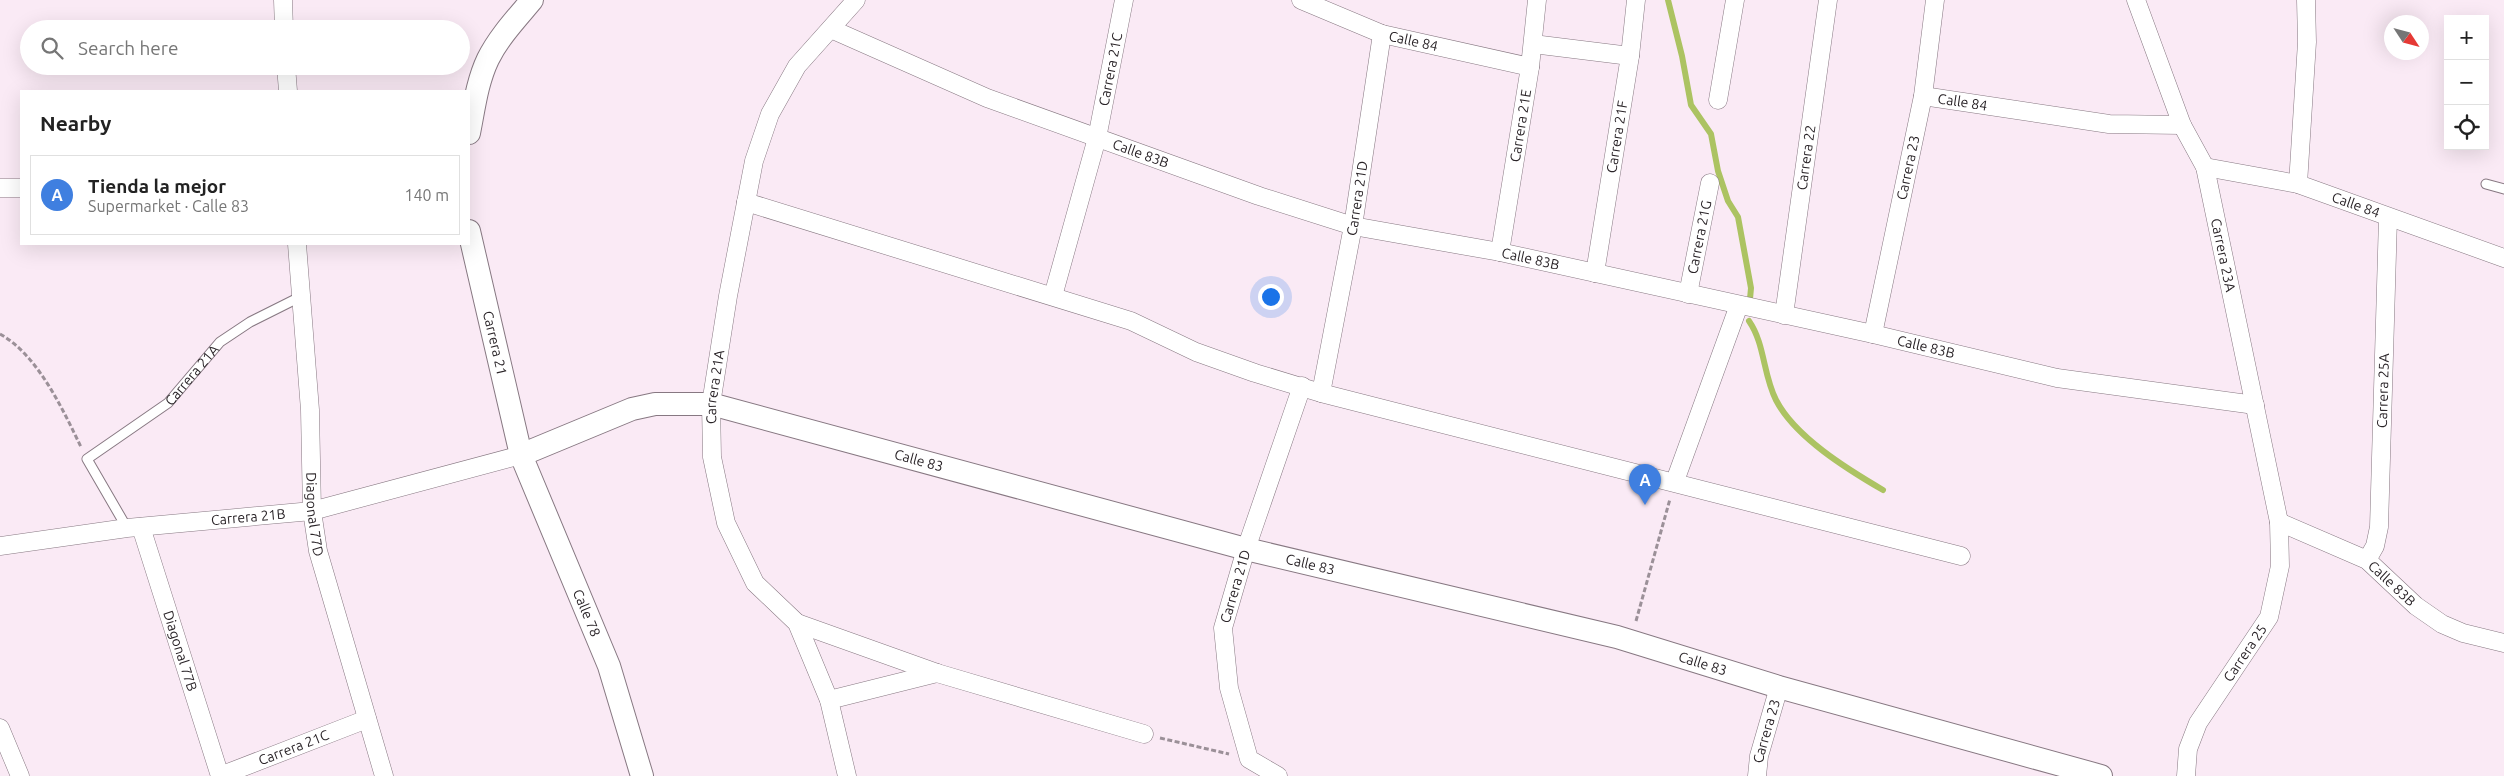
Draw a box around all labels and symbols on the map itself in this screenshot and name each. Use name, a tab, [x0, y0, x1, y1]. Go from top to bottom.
north arrow	[2384, 15, 2429, 60]
street label: Calle 84	[1387, 28, 1440, 54]
street label: Carrera 21C	[1095, 31, 1125, 107]
street label: Carrera 21E	[1507, 88, 1534, 163]
street label: Calle 84	[1937, 90, 1989, 114]
street label: Carrera 21F	[1603, 99, 1631, 174]
street label: Carrera 22	[1794, 124, 1818, 191]
street label: Carrera 23	[1893, 134, 1923, 201]
street label: Calle 83B	[1110, 136, 1171, 171]
street label: Carrera 21D	[1343, 160, 1371, 237]
street label: Calle 84	[2330, 189, 2382, 221]
street label: Carrera 21G	[1684, 199, 1714, 275]
street label: Carrera 23A	[2208, 217, 2239, 293]
street label: Calle 83B	[1500, 245, 1561, 273]
your location	[1258, 284, 1284, 310]
street label: Carrera 21	[480, 309, 510, 377]
street label: Calle 83B	[1895, 332, 1957, 361]
street label: Carrera 21A	[162, 341, 222, 409]
street label: Carrera 21A	[703, 349, 727, 424]
street label: Carrera 25A	[2374, 353, 2392, 428]
street label: Calle 83	[893, 446, 945, 475]
pin: A	[1629, 464, 1661, 505]
street label: Diagonal 77D	[303, 472, 327, 558]
street label: Carrera 21B	[210, 505, 286, 528]
street label: Carrera 21D	[1217, 548, 1253, 625]
street label: Calle 83	[1284, 551, 1336, 578]
street label: Calle 83B	[2365, 557, 2419, 609]
street label: Calle 78	[570, 587, 604, 639]
street label: Diagonal 77B	[160, 609, 201, 693]
street label: Carrera 25	[2220, 621, 2270, 685]
street label: Calle 83	[1677, 648, 1729, 678]
street label: Carrera 23	[1750, 697, 1783, 764]
street label: Carrera 21C	[256, 726, 332, 768]

